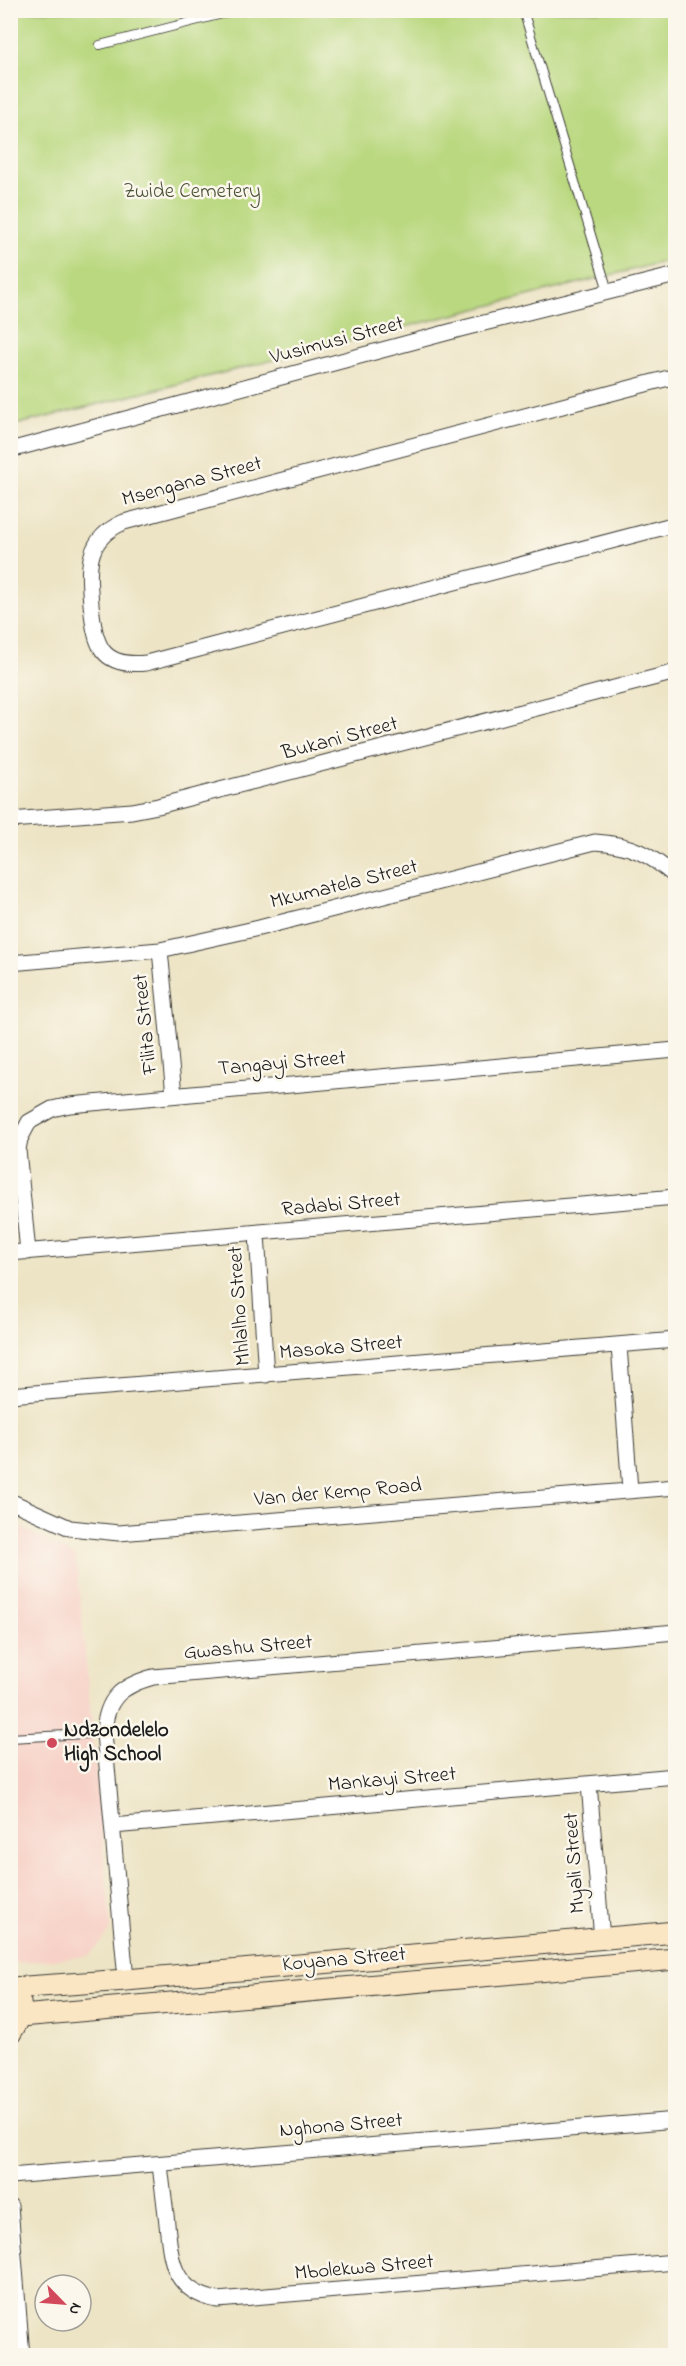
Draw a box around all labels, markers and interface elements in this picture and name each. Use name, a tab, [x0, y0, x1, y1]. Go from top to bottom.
park label: Zwide Cemetery	[123, 177, 261, 209]
street label: Vusimusi Street	[266, 309, 407, 373]
street label: Msengana Street	[119, 449, 266, 517]
street label: Bukani Street	[278, 709, 401, 769]
street label: Mkumatela Street	[267, 852, 421, 918]
street label: Filita Street	[126, 972, 166, 1077]
street label: Tangayi Street	[217, 1043, 347, 1087]
street label: Radabi Street	[280, 1185, 402, 1225]
street label: Mhlalho Street	[221, 1245, 259, 1367]
street label: Masoka Street	[278, 1328, 404, 1368]
street label: Van der Kemp Road	[252, 1471, 423, 1515]
street label: Gwashu Street	[182, 1627, 314, 1669]
place label: Ndzondelelo High School	[64, 1716, 169, 1772]
marker: Ndzondelelo High School	[45, 1736, 59, 1750]
street label: Mankayi Street	[327, 1759, 458, 1803]
street label: Myali Street	[557, 1811, 595, 1915]
street label: Koyana Street	[281, 1940, 407, 1982]
street label: Nghona Street	[278, 2106, 404, 2148]
street label: Mbolekwa Street	[293, 2247, 435, 2289]
north arrow	[33, 2273, 93, 2333]
text: N	[62, 2299, 88, 2319]

